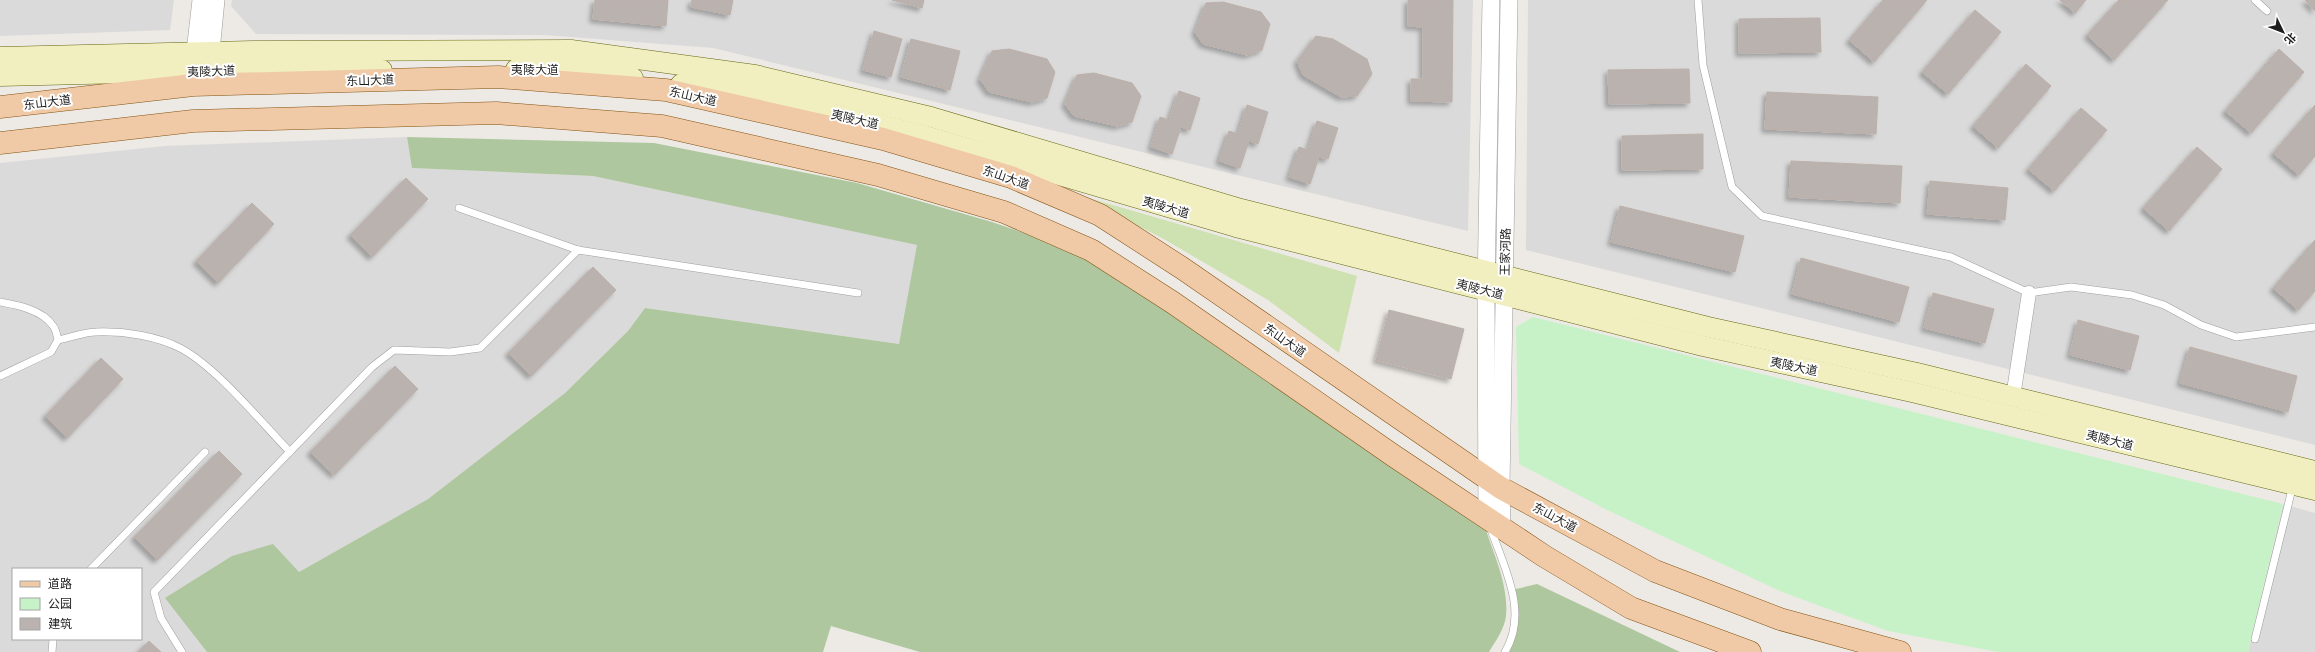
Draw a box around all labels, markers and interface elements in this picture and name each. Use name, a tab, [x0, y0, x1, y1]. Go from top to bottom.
north arrow	[2263, 12, 2303, 52]
text: 北	[2282, 31, 2298, 47]
street label: 夷陵大道	[511, 63, 559, 76]
street label: 夷陵大道	[187, 64, 235, 78]
street label: 东山大道	[346, 73, 394, 87]
street label: 东山大道	[668, 84, 718, 108]
street label: 东山大道	[22, 93, 72, 111]
street label: 夷陵大道	[830, 107, 880, 131]
street label: 东山大道	[981, 163, 1031, 191]
street label: 夷陵大道	[1141, 194, 1191, 220]
street label: 王家河路	[1498, 228, 1512, 276]
street label: 夷陵大道	[1455, 277, 1505, 301]
street label: 东山大道	[1262, 321, 1308, 359]
street label: 夷陵大道	[1769, 355, 1819, 377]
street label: 夷陵大道	[2085, 428, 2135, 452]
street label: 东山大道	[1531, 500, 1579, 534]
legend	[12, 568, 142, 640]
text: 道路	[48, 577, 72, 590]
text: 公园	[48, 597, 72, 610]
text: 建筑	[48, 617, 72, 630]

